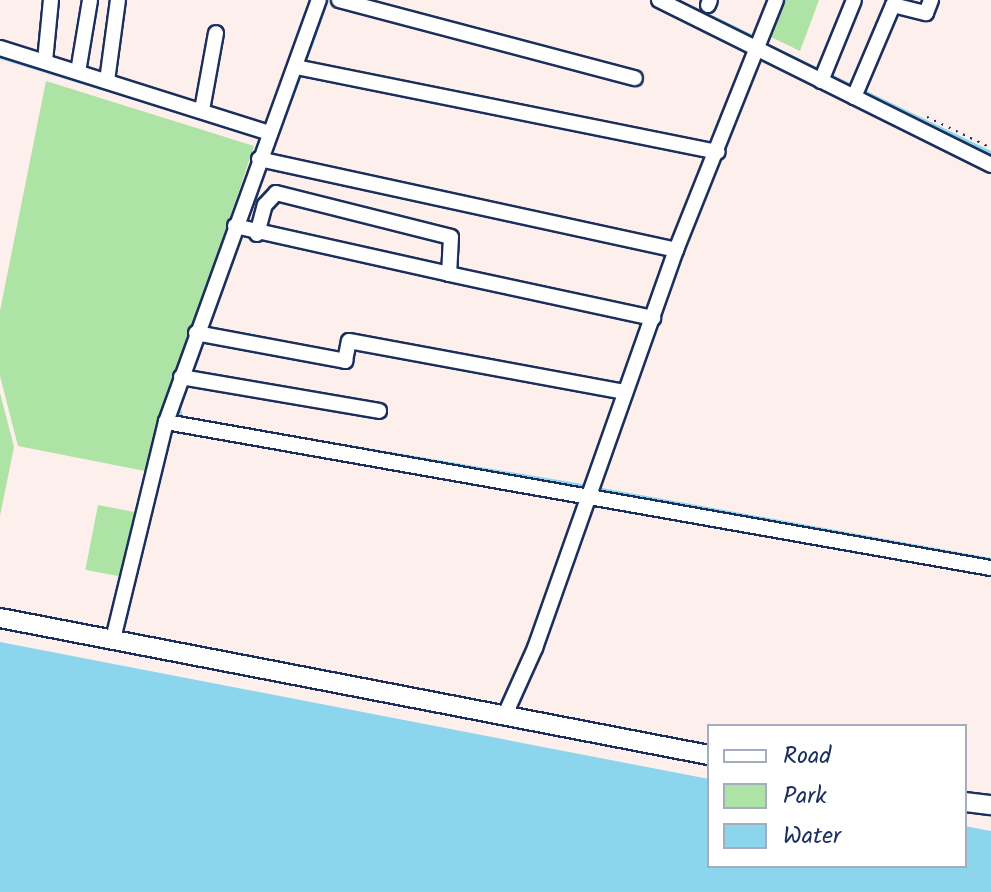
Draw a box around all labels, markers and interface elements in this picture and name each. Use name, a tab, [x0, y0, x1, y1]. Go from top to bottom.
legend	[707, 724, 967, 868]
text: Road	[783, 737, 831, 776]
text: Park	[783, 777, 827, 816]
text: Water	[783, 817, 841, 856]

